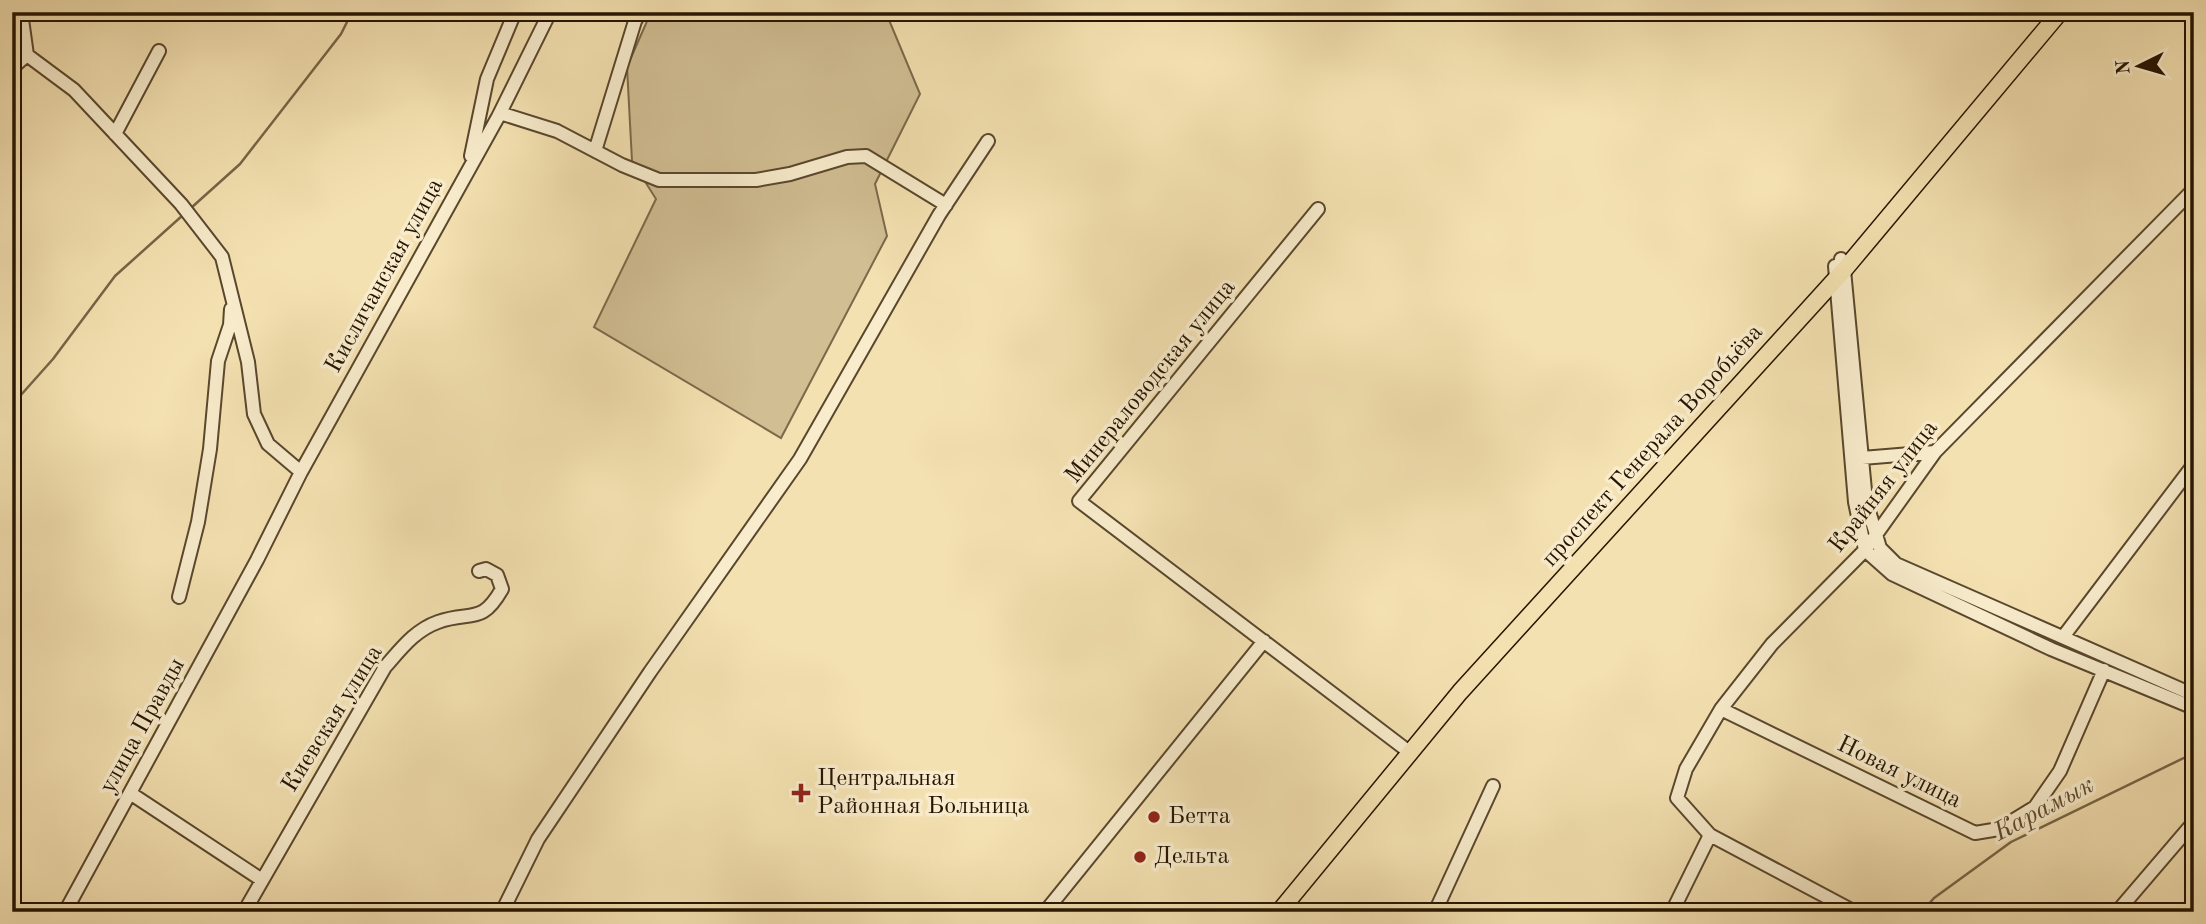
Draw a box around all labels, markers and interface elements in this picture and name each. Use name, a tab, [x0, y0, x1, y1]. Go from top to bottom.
north arrow	[2104, 32, 2174, 102]
text: N	[2114, 59, 2135, 75]
street label: Кисличанская улица	[322, 175, 448, 377]
street label: Минераловодская улица	[1061, 275, 1241, 489]
street label: проспект Генерала Воробьёва	[1538, 320, 1768, 572]
street label: Крайняя улица	[1825, 416, 1943, 558]
street label: Киевская улица	[278, 641, 388, 797]
street label: улица Правды	[96, 654, 190, 798]
street label: Новая улица	[1833, 733, 1965, 813]
place label: Центральная Районная Больница	[817, 767, 1029, 819]
water label: Карамык	[1989, 772, 2099, 847]
marker: Центральная Районная Больница	[791, 783, 811, 803]
place label: Бетта	[1168, 805, 1231, 829]
marker: Бетта	[1146, 809, 1162, 825]
place label: Дельта	[1154, 845, 1229, 869]
marker: Дельта	[1132, 849, 1148, 865]

